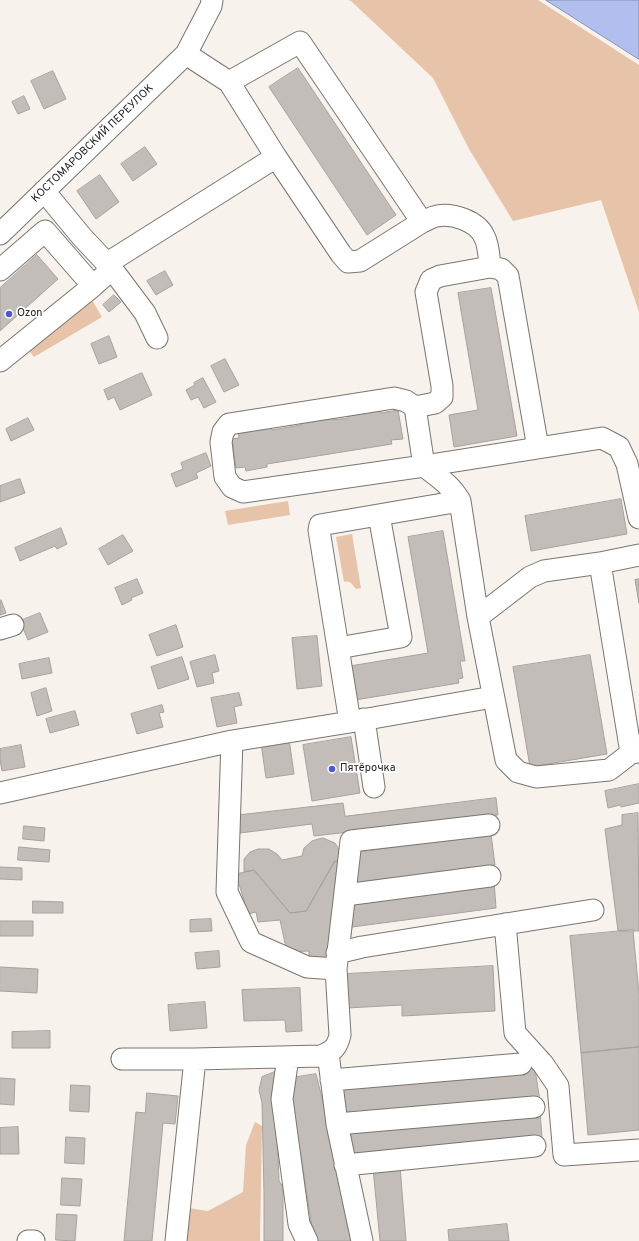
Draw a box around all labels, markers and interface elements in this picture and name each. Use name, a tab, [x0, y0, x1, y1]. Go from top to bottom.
street label: КОСТОМАРОВСКИЙ ПЕРЕУЛОК	[29, 82, 157, 206]
place label: Ozon	[17, 307, 43, 321]
marker: Ozon	[4, 309, 14, 319]
place label: Пятёрочка	[340, 762, 396, 776]
marker: Пятёрочка	[327, 764, 337, 774]

